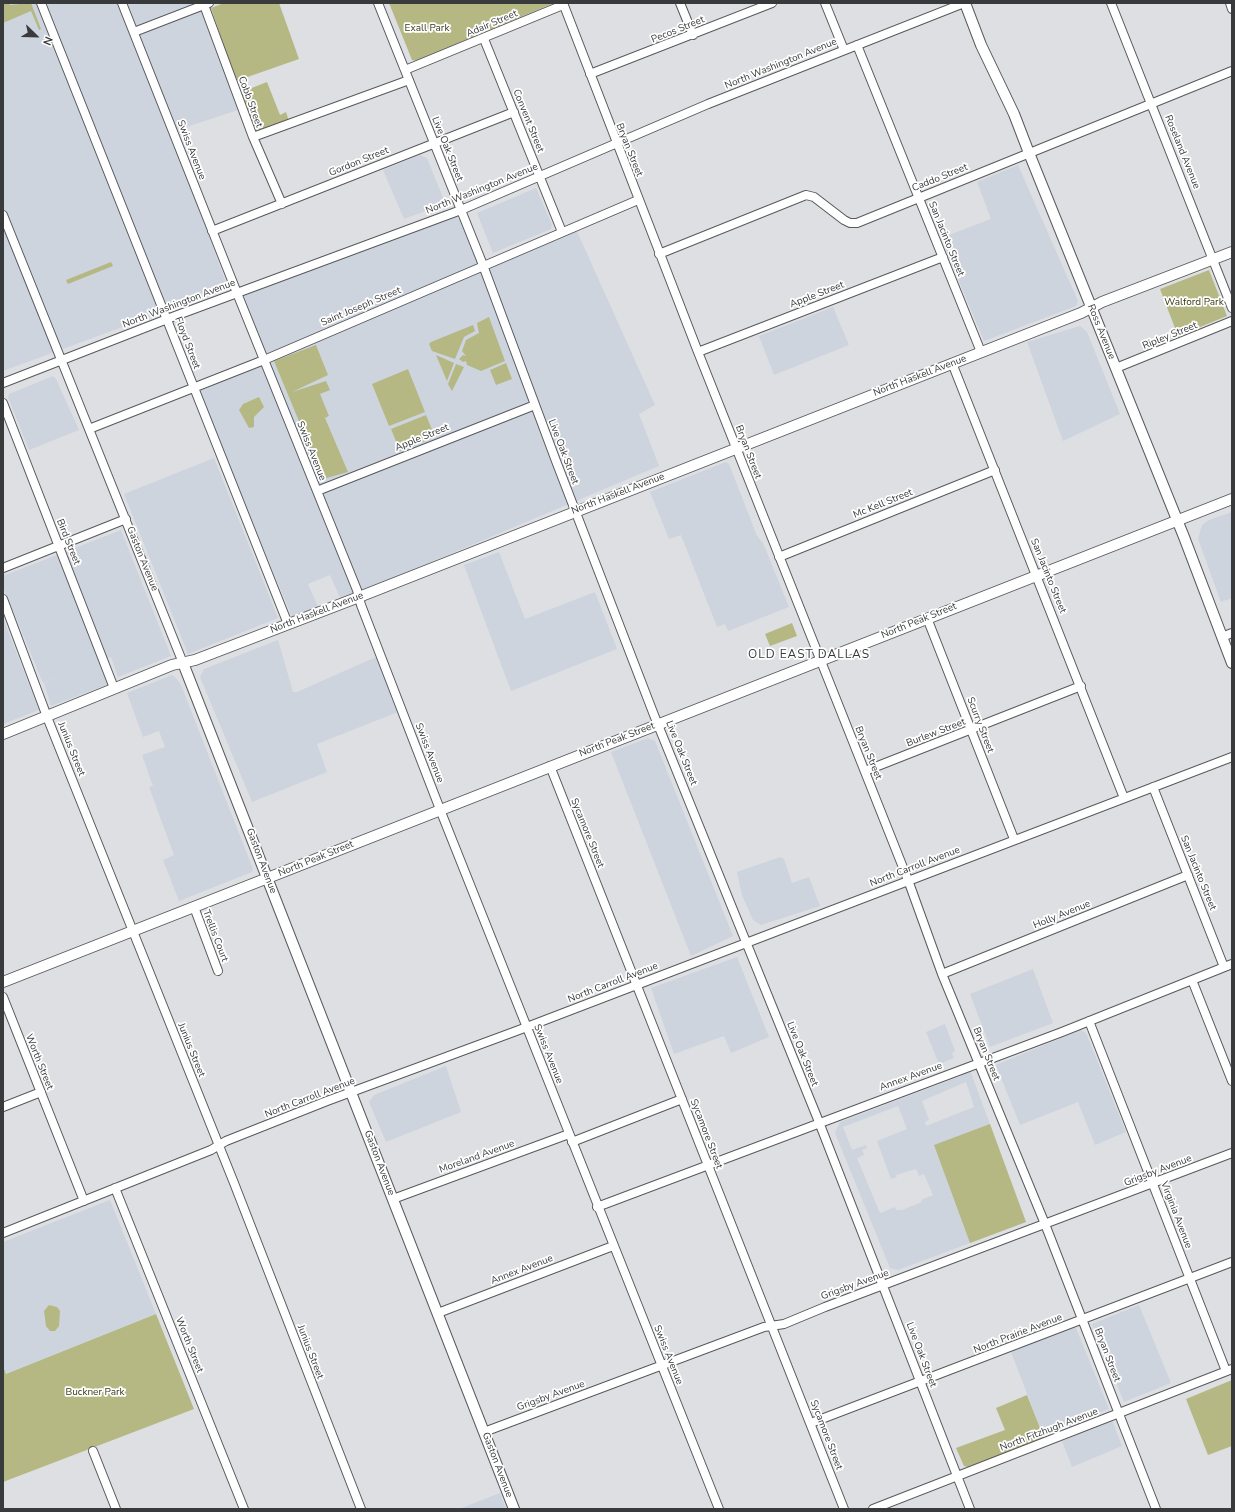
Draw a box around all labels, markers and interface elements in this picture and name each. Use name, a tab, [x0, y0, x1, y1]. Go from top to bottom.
street label: Adair Street	[465, 8, 519, 40]
street label: Pecos Street	[650, 14, 706, 46]
north arrow	[16, 16, 56, 56]
park label: Exall Park	[405, 23, 449, 35]
text: N	[39, 34, 56, 48]
street label: North Washington Avenue	[723, 36, 839, 92]
street label: Cobb Street	[235, 75, 265, 129]
street label: Convent Street	[510, 88, 546, 154]
street label: Roseland Avenue	[1162, 113, 1202, 191]
street label: Live Oak Street	[429, 115, 465, 183]
street label: Swiss Avenue	[174, 118, 208, 182]
street label: Bryan Street	[613, 122, 645, 178]
street label: Gordon Street	[327, 145, 391, 179]
street label: North Washington Avenue	[424, 161, 540, 217]
street label: Caddo Street	[910, 161, 970, 195]
street label: San Jacinto Street	[926, 200, 966, 278]
street label: North Washington Avenue	[121, 277, 237, 331]
street label: Apple Street	[788, 279, 846, 311]
street label: Saint Joseph Street	[319, 285, 403, 329]
park label: Walford Park	[1164, 297, 1224, 309]
street label: Ross Avenue	[1085, 303, 1117, 361]
street label: Floyd Street	[172, 315, 202, 371]
street label: Ripley Street	[1141, 320, 1199, 352]
street label: North Haskell Avenue	[872, 353, 968, 399]
street label: Live Oak Street	[545, 418, 581, 486]
street label: Swiss Avenue	[294, 420, 328, 482]
street label: Apple Street	[393, 422, 451, 454]
street label: Bryan Street	[732, 423, 764, 481]
street label: North Haskell Avenue	[570, 471, 666, 517]
street label: Mc Kell Street	[852, 487, 914, 521]
street label: Bird Street	[53, 517, 83, 567]
street label: Gaston Avenue	[124, 525, 160, 593]
street label: San Jacinto Street	[1028, 537, 1068, 615]
street label: North Haskell Avenue	[269, 590, 365, 636]
street label: North Peak Street	[880, 600, 958, 642]
district label: OLD EAST DALLAS	[748, 648, 870, 662]
street label: Scurry Street	[964, 695, 996, 755]
street label: Burlew Street	[905, 716, 967, 750]
street label: Live Oak Street	[663, 719, 699, 787]
street label: Junius Street	[55, 720, 87, 778]
street label: North Peak Street	[577, 720, 657, 760]
street label: Swiss Avenue	[412, 721, 446, 785]
street label: Bryan Street	[852, 725, 884, 781]
street label: Sycamore Street	[568, 797, 606, 869]
street label: Gaston Avenue	[243, 827, 279, 895]
street label: San Jacinto Street	[1178, 834, 1218, 912]
street label: North Peak Street	[277, 838, 355, 880]
street label: North Carroll Avenue	[868, 844, 962, 890]
street label: Holly Avenue	[1032, 898, 1092, 932]
street label: Trellis Court	[200, 908, 230, 964]
street label: North Carroll Avenue	[566, 960, 660, 1006]
street label: Live Oak Street	[784, 1020, 820, 1088]
street label: Junius Street	[175, 1021, 207, 1079]
street label: Swiss Avenue	[531, 1023, 565, 1085]
street label: Bryan Street	[970, 1026, 1002, 1082]
street label: Worth Street	[22, 1032, 56, 1092]
street label: Annex Avenue	[878, 1060, 944, 1094]
street label: North Carroll Avenue	[263, 1075, 357, 1121]
street label: Sycamore Street	[687, 1097, 725, 1171]
street label: Gaston Avenue	[361, 1129, 397, 1197]
street label: Moreland Avenue	[438, 1138, 516, 1176]
street label: Grigsby Avenue	[1123, 1153, 1193, 1189]
street label: Virginia Avenue	[1158, 1180, 1194, 1250]
street label: Annex Avenue	[489, 1253, 555, 1287]
street label: Grigsby Avenue	[819, 1267, 891, 1303]
street label: North Prairie Avenue	[972, 1312, 1064, 1356]
street label: Worth Street	[172, 1315, 206, 1375]
street label: Live Oak Street	[903, 1321, 939, 1389]
street label: Junius Street	[294, 1323, 326, 1381]
street label: Swiss Avenue	[651, 1324, 685, 1386]
street label: Bryan Street	[1091, 1326, 1123, 1384]
street label: Grigsby Avenue	[515, 1378, 587, 1414]
park label: Buckner Park	[65, 1387, 125, 1399]
street label: Sycamore Street	[807, 1398, 845, 1472]
street label: North Fitzhugh Avenue	[998, 1406, 1100, 1454]
street label: Gaston Avenue	[479, 1431, 515, 1499]

